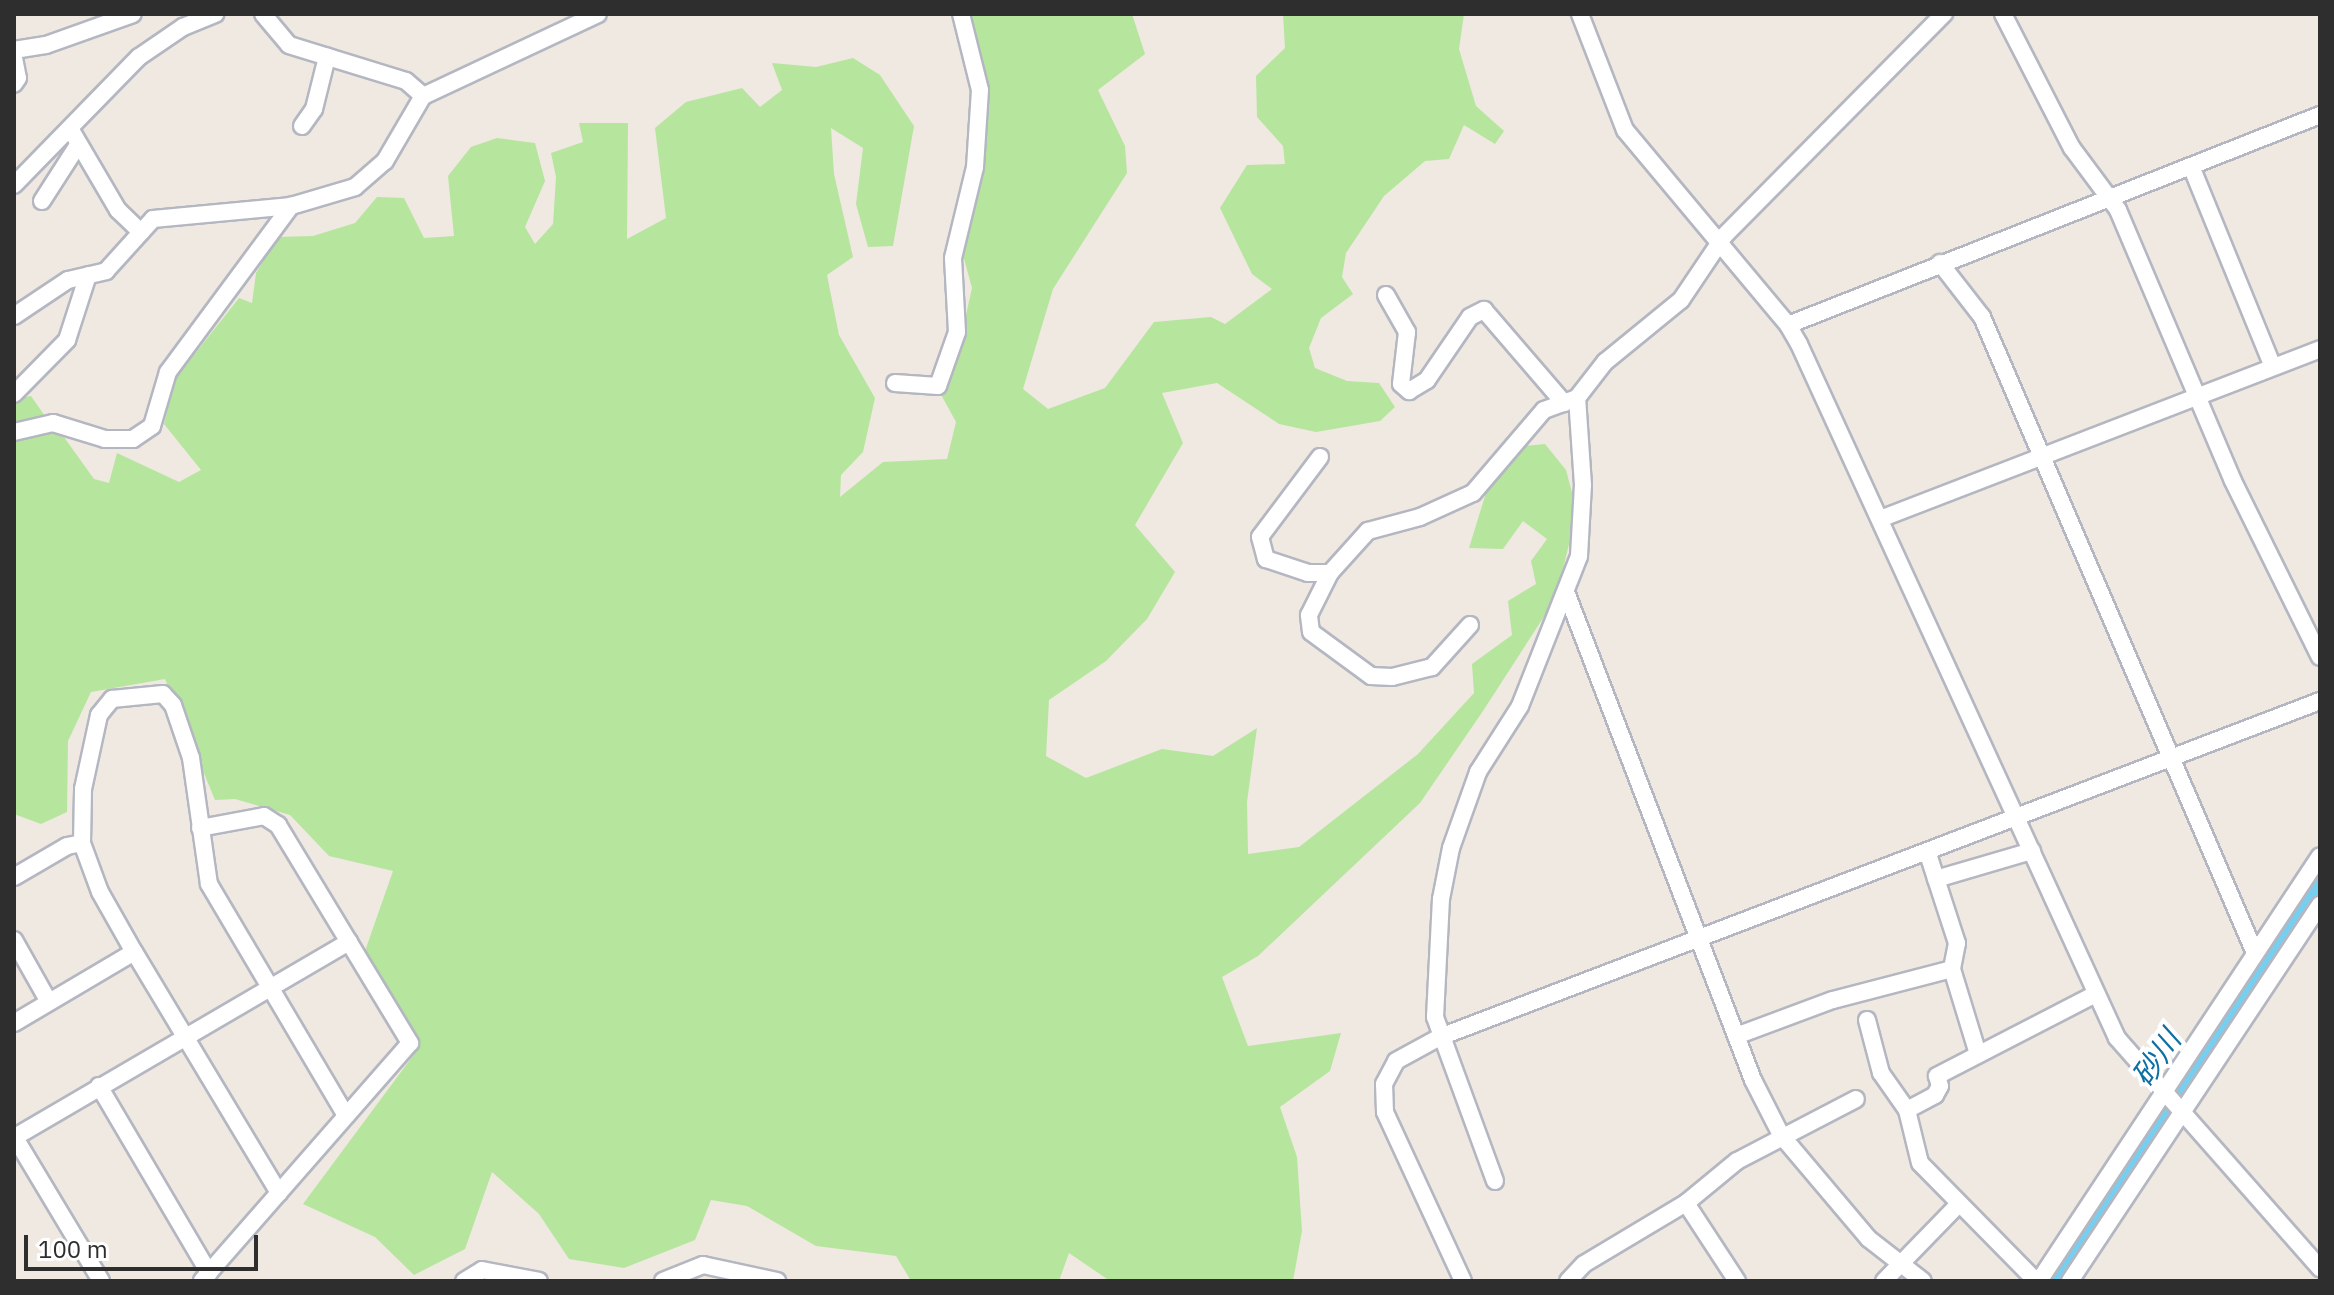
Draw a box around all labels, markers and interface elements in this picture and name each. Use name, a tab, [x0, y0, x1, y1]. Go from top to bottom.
water label: 砂川	[2124, 1023, 2188, 1093]
scale bar	[28, 1219, 262, 1269]
text: 100 m	[38, 1233, 108, 1265]

